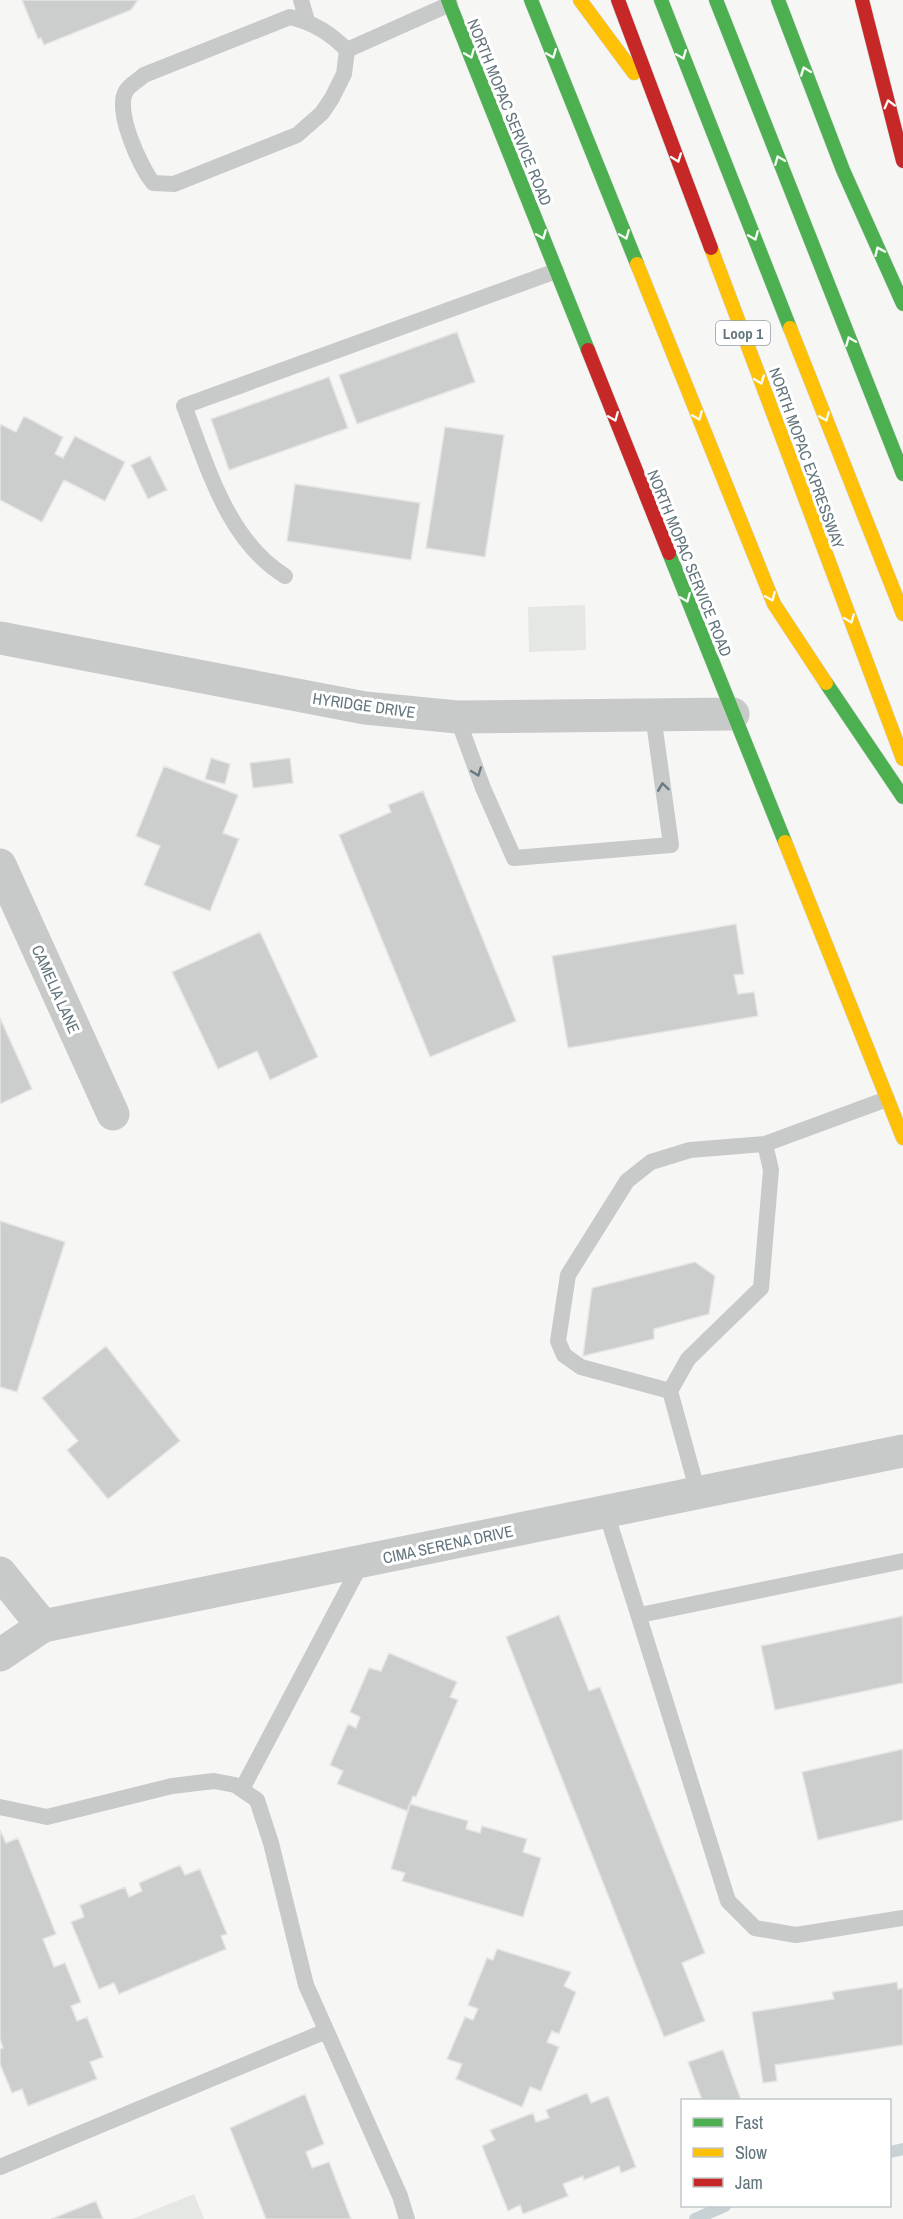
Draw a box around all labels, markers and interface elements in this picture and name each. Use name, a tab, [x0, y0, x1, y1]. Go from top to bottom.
street label: NORTH MOPAC SERVICE ROAD	[462, 15, 558, 209]
one-way arrow	[463, 48, 475, 59]
one-way arrow	[545, 48, 557, 59]
one-way arrow	[675, 48, 687, 59]
one-way arrow	[799, 66, 812, 76]
one-way arrow	[884, 99, 896, 110]
one-way arrow	[670, 151, 682, 162]
one-way arrow	[774, 155, 786, 166]
one-way arrow	[535, 229, 547, 240]
one-way arrow	[618, 229, 630, 240]
one-way arrow	[746, 230, 759, 241]
one-way arrow	[874, 246, 886, 257]
road number: Loop 1	[716, 321, 770, 345]
one-way arrow	[845, 336, 858, 347]
street label: NORTH MOPAC EXPRESSWAY	[764, 364, 850, 552]
one-way arrow	[753, 373, 765, 384]
one-way arrow	[607, 410, 619, 421]
one-way arrow	[691, 410, 703, 421]
one-way arrow	[818, 411, 830, 422]
street label: NORTH MOPAC SERVICE ROAD	[642, 466, 738, 660]
one-way arrow	[764, 591, 776, 602]
one-way arrow	[679, 592, 691, 603]
one-way arrow	[842, 613, 855, 623]
street label: HYRIDGE DRIVE	[311, 687, 417, 723]
one-way arrow	[470, 766, 483, 777]
one-way arrow	[657, 783, 669, 792]
street label: CAMELIA LANE	[27, 941, 85, 1037]
street label: CIMA SERENA DRIVE	[381, 1519, 515, 1569]
legend	[681, 2099, 891, 2207]
text: Fast	[735, 2110, 763, 2135]
text: Slow	[735, 2140, 767, 2165]
text: Jam	[735, 2170, 763, 2195]

